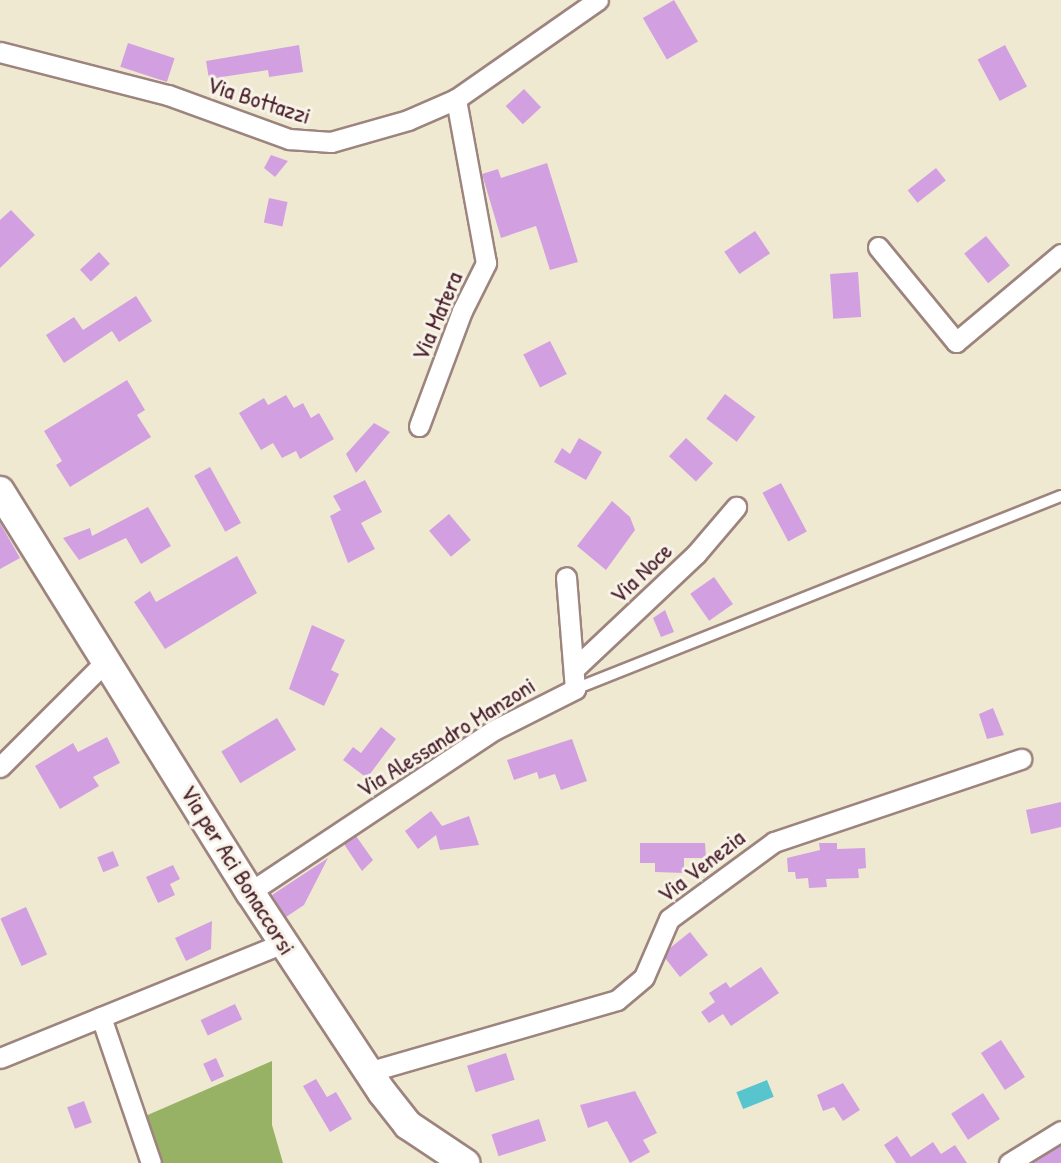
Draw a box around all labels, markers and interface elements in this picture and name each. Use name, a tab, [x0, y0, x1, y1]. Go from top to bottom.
street label: Via Bottazzi	[203, 70, 315, 130]
street label: Via Matera	[405, 267, 469, 365]
street label: Via Noce	[604, 537, 678, 609]
street label: Via Alessandro Manzoni	[352, 671, 540, 803]
street label: Via per Aci Bonaccorsi	[174, 780, 302, 960]
street label: Via Venezia	[652, 823, 750, 909]

